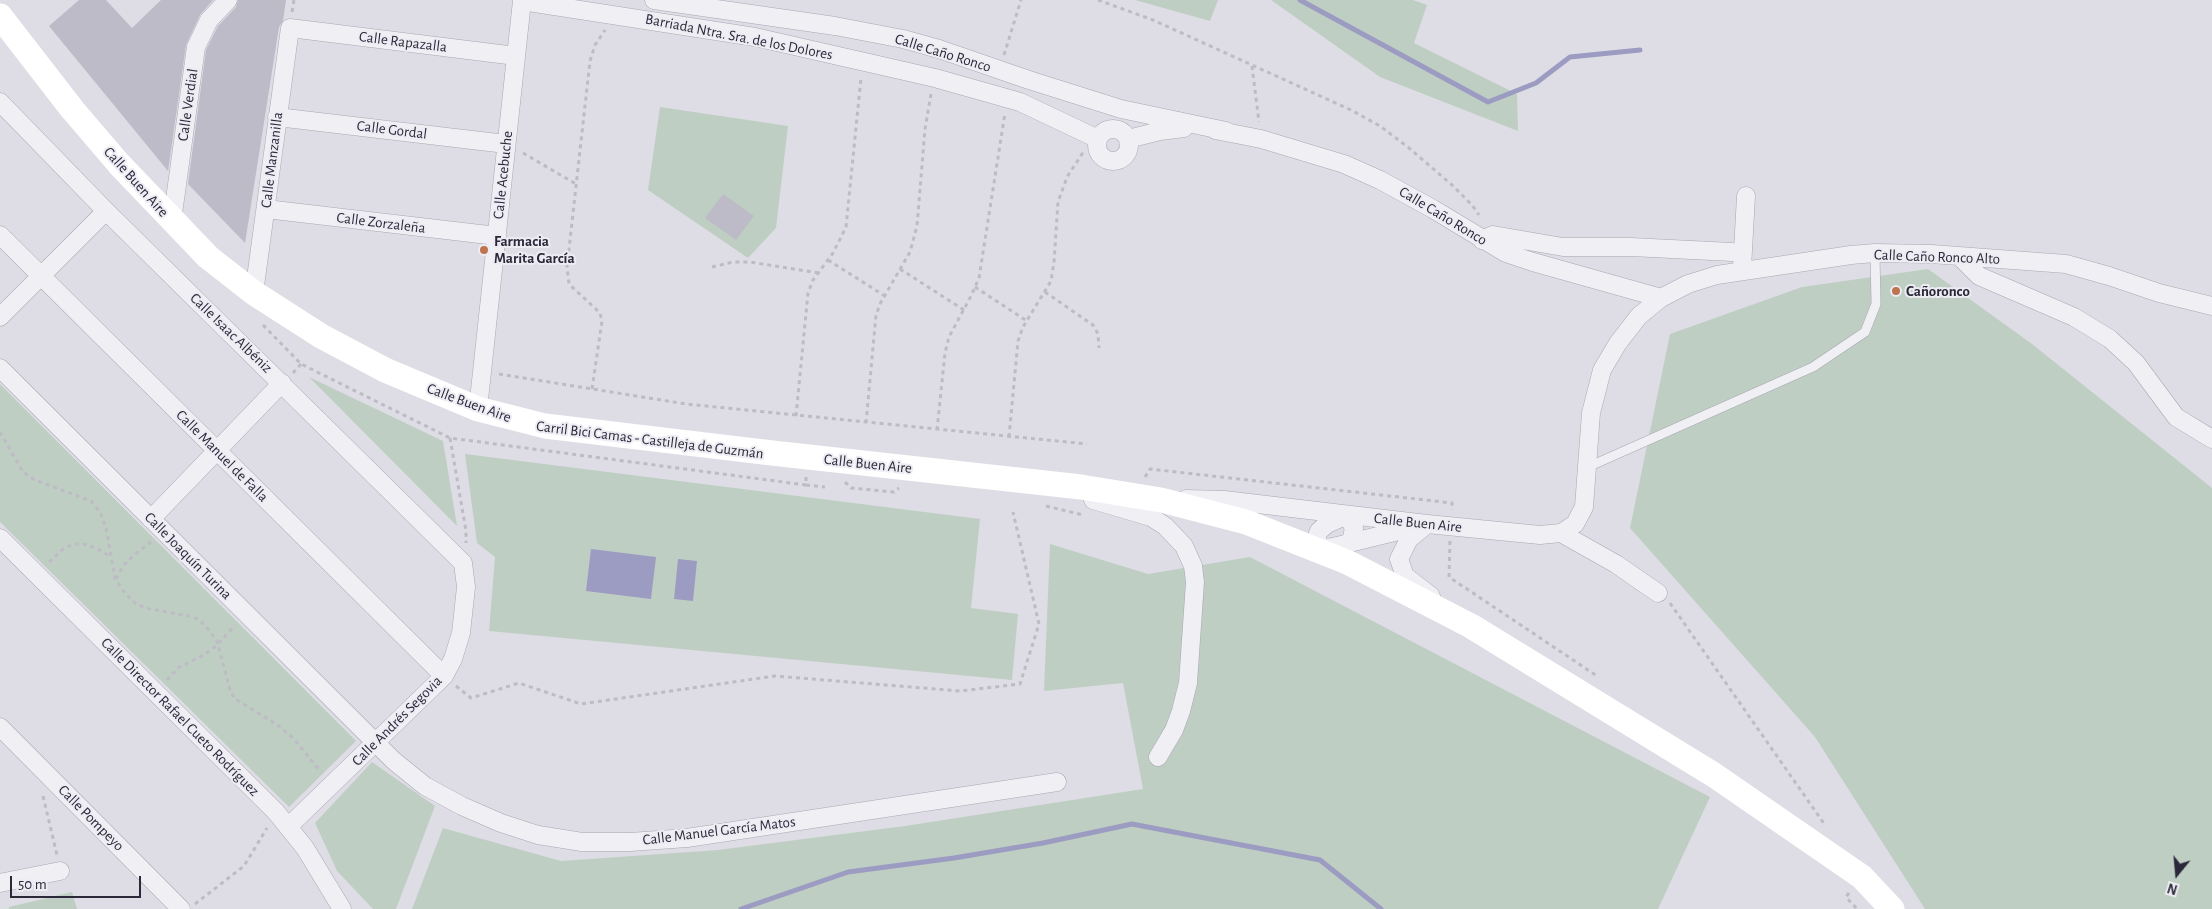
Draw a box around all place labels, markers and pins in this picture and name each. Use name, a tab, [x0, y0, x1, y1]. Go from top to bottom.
place label: Farmacia Marita García	[494, 232, 575, 267]
marker: Farmacia Marita García	[478, 244, 490, 256]
place label: Cañoronco	[1906, 282, 1970, 300]
marker: Cañoronco	[1890, 285, 1902, 297]

